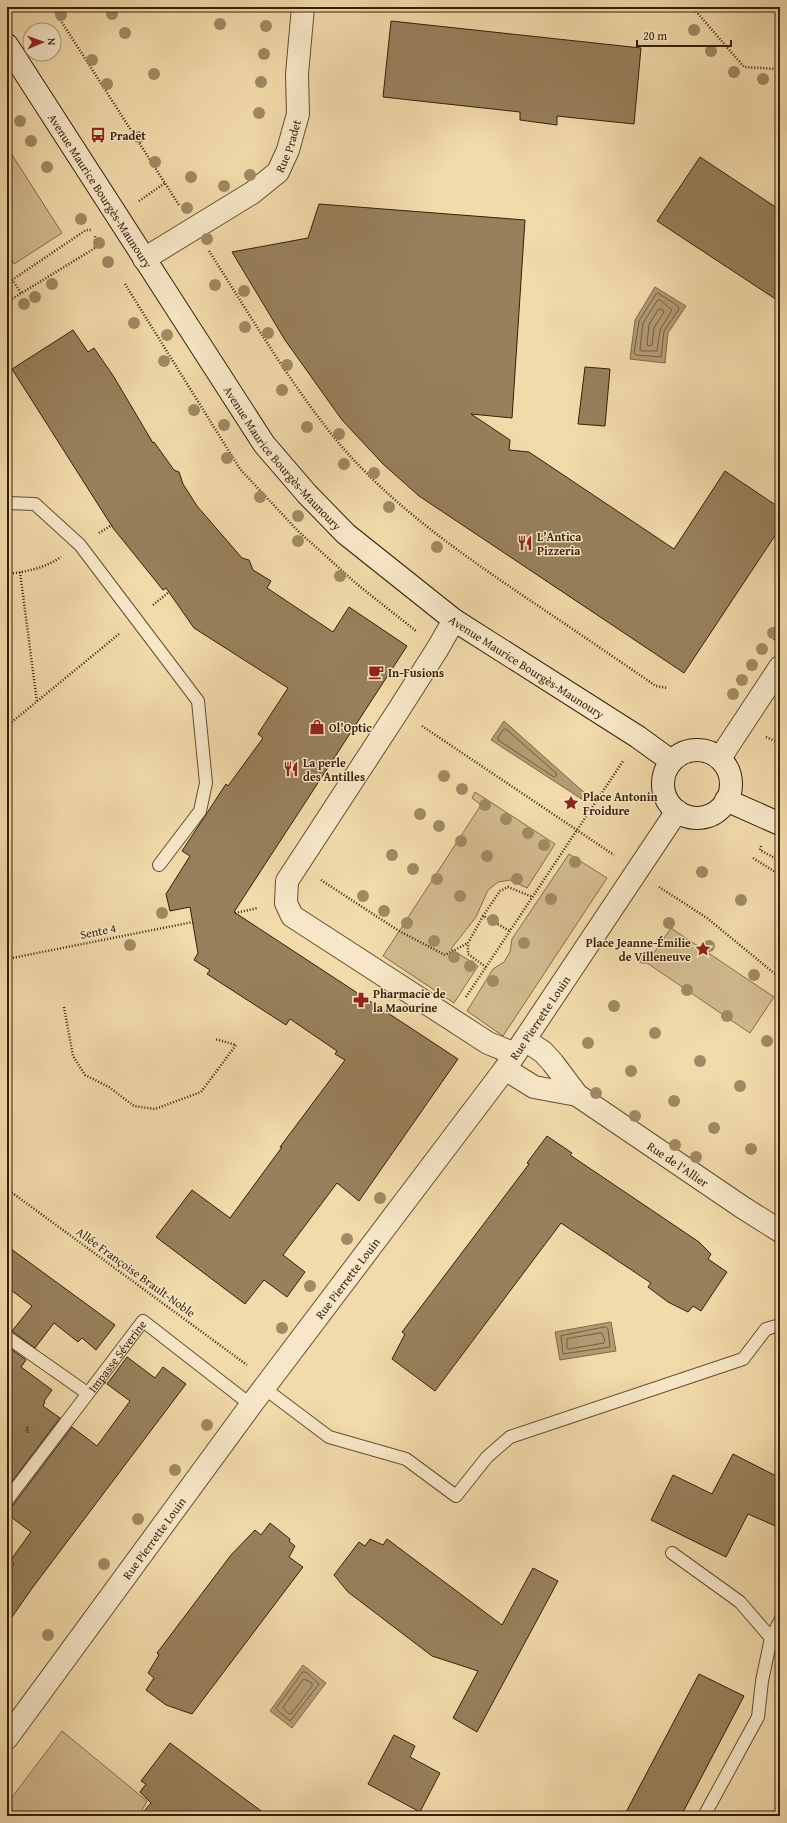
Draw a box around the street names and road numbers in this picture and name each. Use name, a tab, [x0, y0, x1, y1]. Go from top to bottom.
street label: Avenue Maurice Bourgès-Maunoury	[45, 110, 157, 271]
street label: Rue Pradet	[270, 117, 305, 175]
street label: Avenue Maurice Bourgès-Maunoury	[220, 382, 346, 533]
street label: Avenue Maurice Bourgès-Maunoury	[446, 611, 608, 722]
street label: Sente 4	[78, 919, 118, 943]
street label: Rue Pierrette Louin	[505, 972, 574, 1063]
street label: Rue de l'Allier	[644, 1137, 712, 1191]
street label: Allée Françoise Brault-Noble	[73, 1223, 199, 1321]
street label: Rue Pierrette Louin	[311, 1234, 383, 1322]
street label: Impasse Séverine	[83, 1316, 150, 1396]
street label: Rue Pierrette Louin	[118, 1493, 190, 1582]

